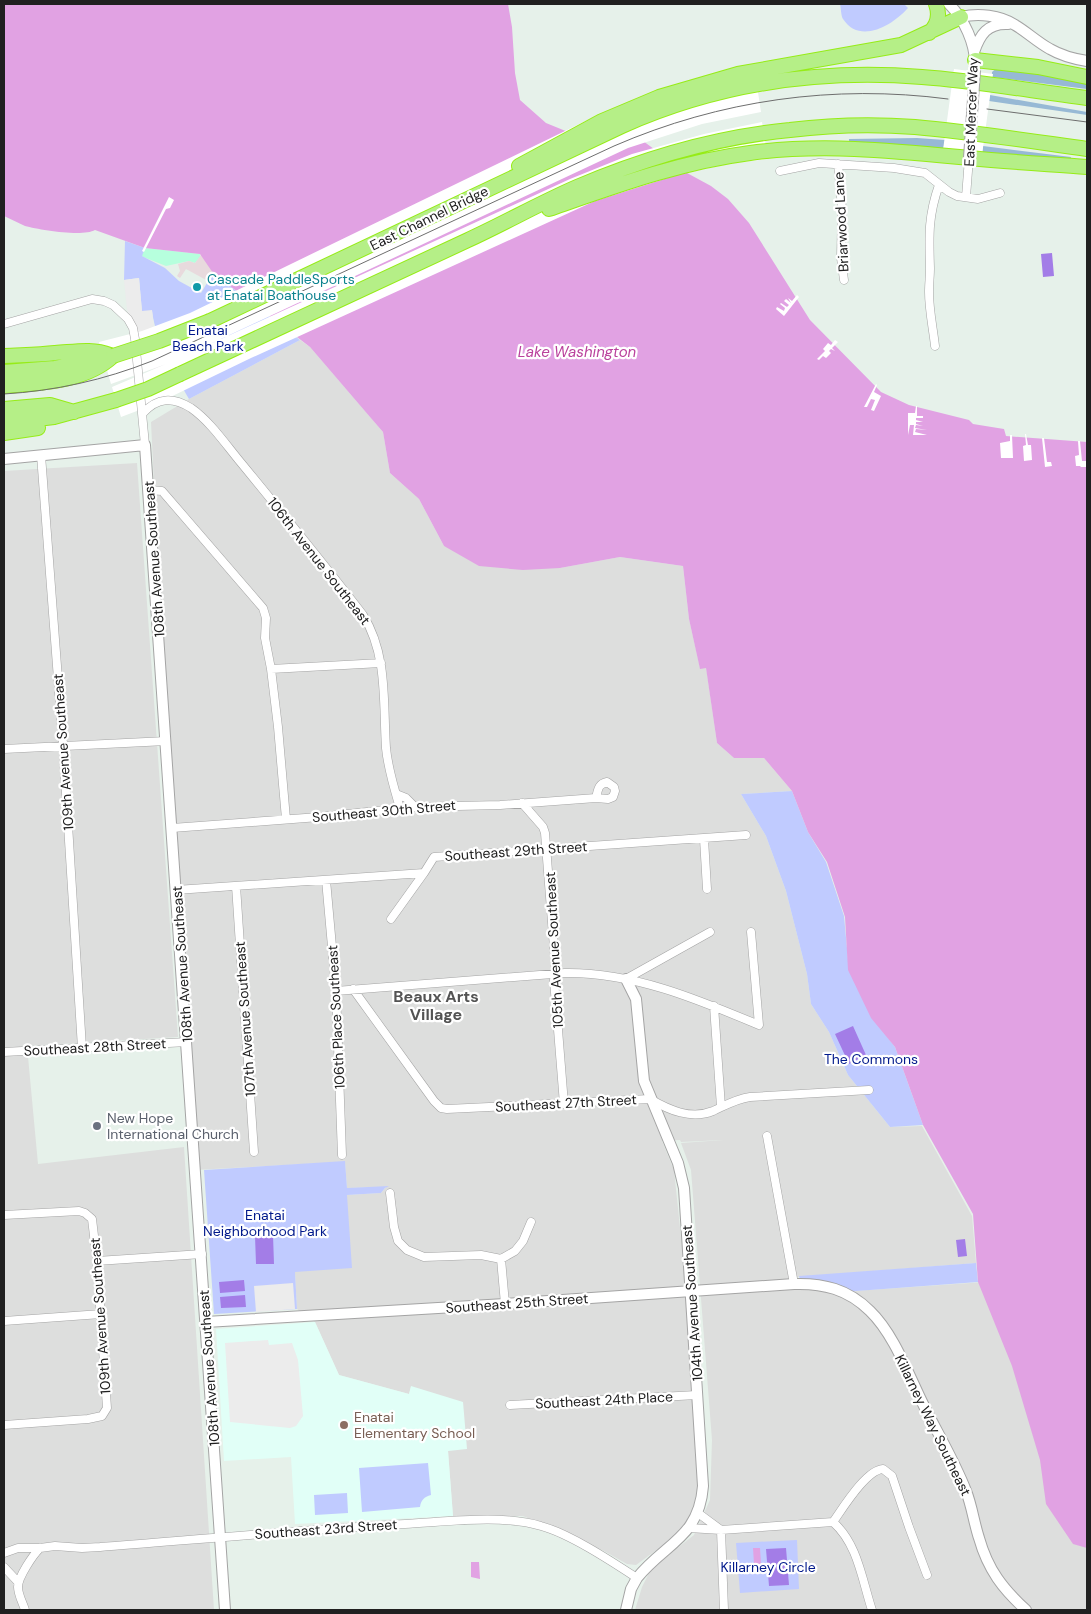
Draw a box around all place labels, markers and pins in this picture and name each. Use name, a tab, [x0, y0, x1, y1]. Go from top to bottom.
place label: Cascade PaddleSports at Enatai Boathouse	[207, 270, 355, 304]
marker: Cascade PaddleSports at Enatai Boathouse	[191, 281, 203, 293]
place label: New Hope International Church	[107, 1109, 239, 1143]
marker: New Hope International Church	[91, 1120, 103, 1132]
place label: Enatai Elementary School	[354, 1408, 475, 1442]
marker: Enatai Elementary School	[338, 1419, 350, 1431]

